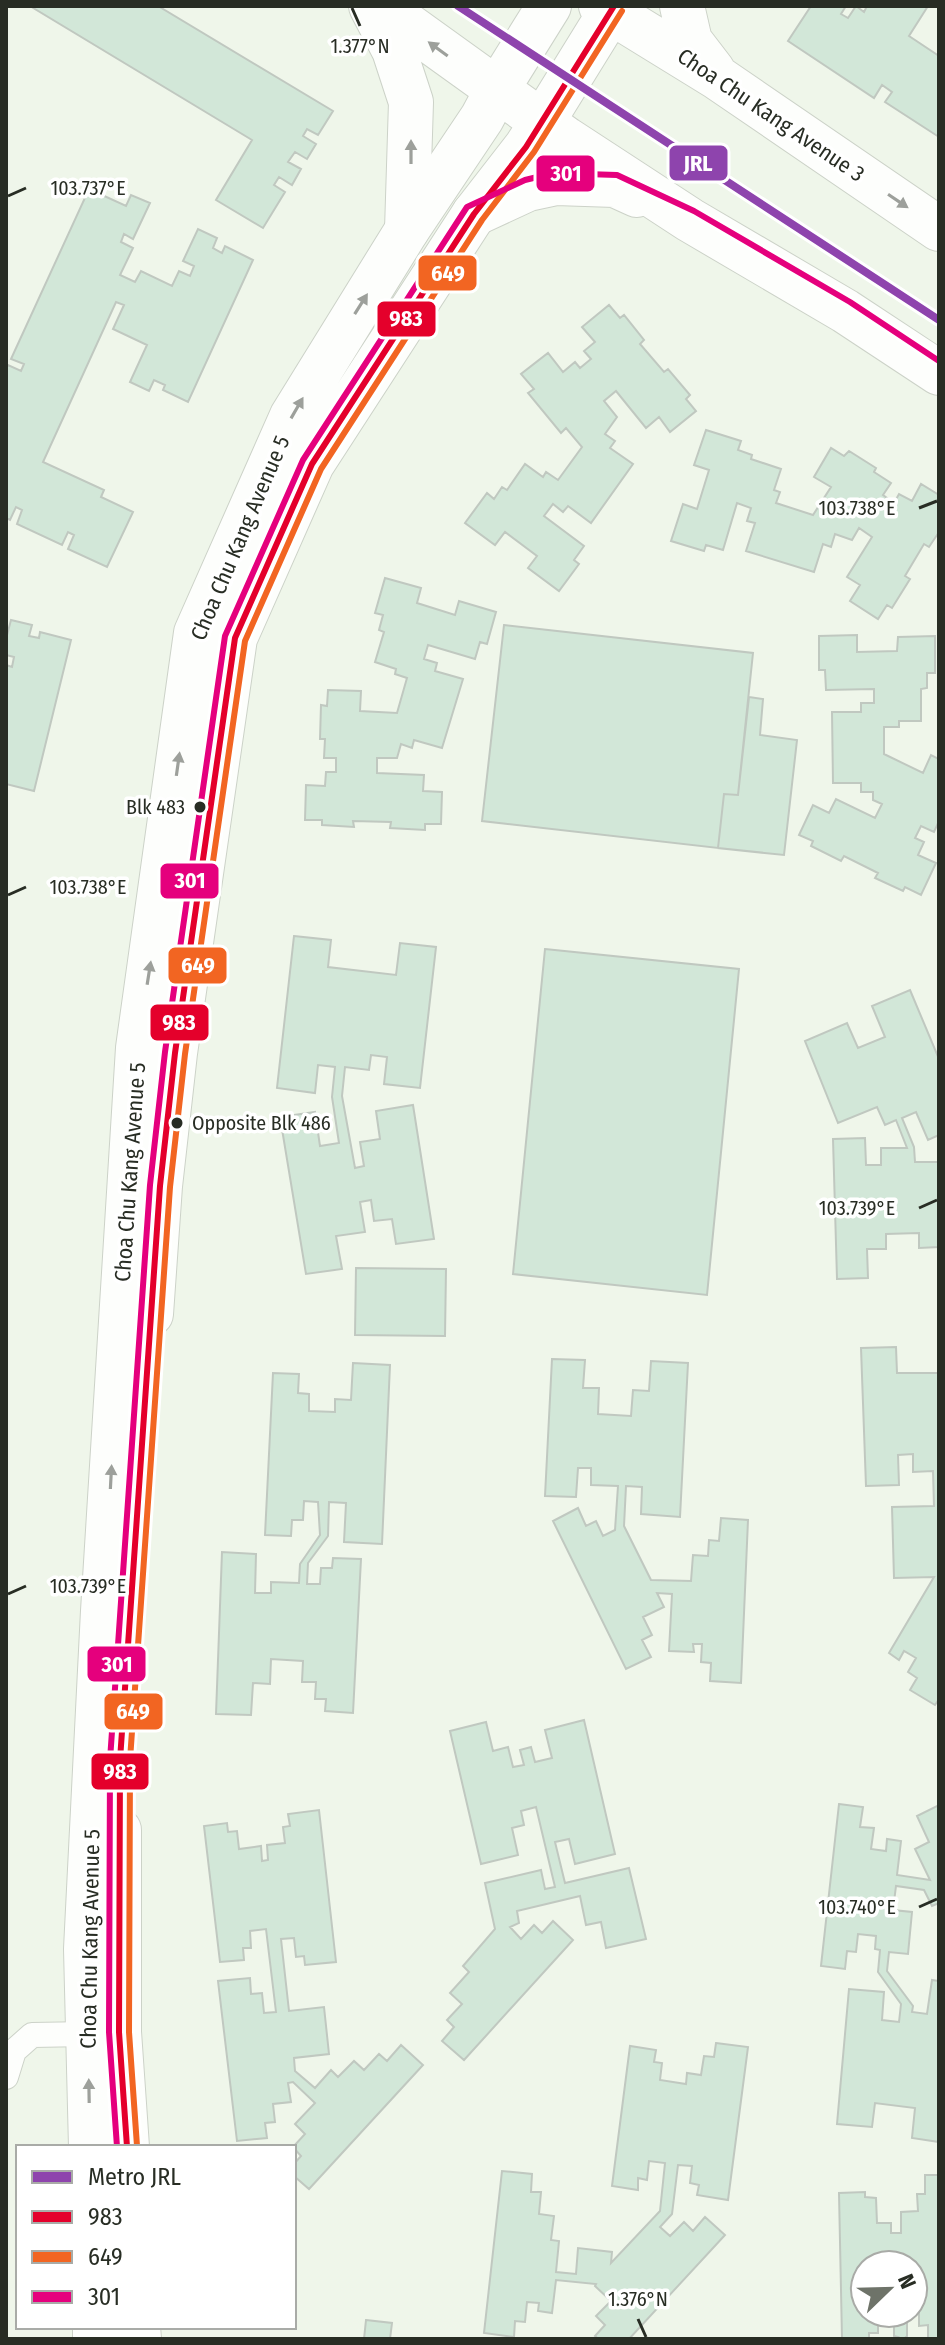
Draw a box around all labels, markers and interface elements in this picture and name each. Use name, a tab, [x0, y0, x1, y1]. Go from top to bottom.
text: 1.377°N	[330, 34, 390, 58]
one-way arrow	[428, 41, 448, 57]
street label: Choa Chu Kang Avenue 3	[672, 42, 870, 188]
one-way arrow	[405, 139, 417, 164]
line badge: JRL	[668, 144, 729, 182]
text: JRL	[683, 150, 713, 177]
line badge: 301	[535, 154, 596, 193]
text: 301	[549, 160, 582, 187]
text: 103.737°E	[50, 176, 126, 200]
one-way arrow	[887, 193, 908, 208]
line badge: 649	[417, 254, 478, 292]
text: 649	[431, 260, 465, 287]
one-way arrow	[353, 293, 368, 314]
line badge: 983	[376, 300, 437, 338]
text: 983	[389, 305, 423, 332]
one-way arrow	[290, 397, 304, 419]
street label: Choa Chu Kang Avenue 5	[185, 432, 295, 644]
text: 103.738°E	[818, 496, 896, 520]
one-way arrow	[172, 751, 185, 776]
place label: Blk 483	[126, 795, 185, 819]
marker: Blk 483	[192, 799, 208, 815]
line badge: 301	[159, 862, 220, 900]
text: 301	[173, 867, 206, 894]
text: 103.738°E	[49, 875, 127, 899]
line badge: 649	[167, 946, 228, 985]
text: 649	[181, 952, 215, 979]
one-way arrow	[143, 960, 156, 985]
line badge: 983	[149, 1003, 210, 1042]
text: 983	[162, 1009, 196, 1036]
street label: Choa Chu Kang Avenue 5	[109, 1061, 151, 1283]
place label: Opposite Blk 486	[192, 1111, 331, 1135]
marker: Opposite Blk 486	[169, 1115, 185, 1131]
text: 103.739°E	[819, 1196, 895, 1220]
one-way arrow	[105, 1464, 118, 1489]
text: 103.739°E	[50, 1574, 126, 1598]
line badge: 301	[86, 1645, 147, 1683]
text: 301	[100, 1651, 133, 1678]
line badge: 649	[103, 1692, 164, 1731]
text: 649	[116, 1698, 150, 1725]
line badge: 983	[90, 1752, 150, 1791]
text: 983	[103, 1758, 137, 1785]
street label: Choa Chu Kang Avenue 5	[75, 1829, 105, 2049]
text: 103.740°E	[818, 1895, 896, 1919]
one-way arrow	[83, 2078, 96, 2103]
legend	[16, 2145, 296, 2329]
text: Metro JRL	[88, 2163, 181, 2191]
text: 983	[88, 2203, 123, 2231]
text: 649	[88, 2243, 123, 2271]
north arrow	[849, 2249, 929, 2329]
text: N	[892, 2270, 922, 2293]
text: 301	[88, 2283, 120, 2311]
text: 1.376°N	[608, 2287, 668, 2311]

